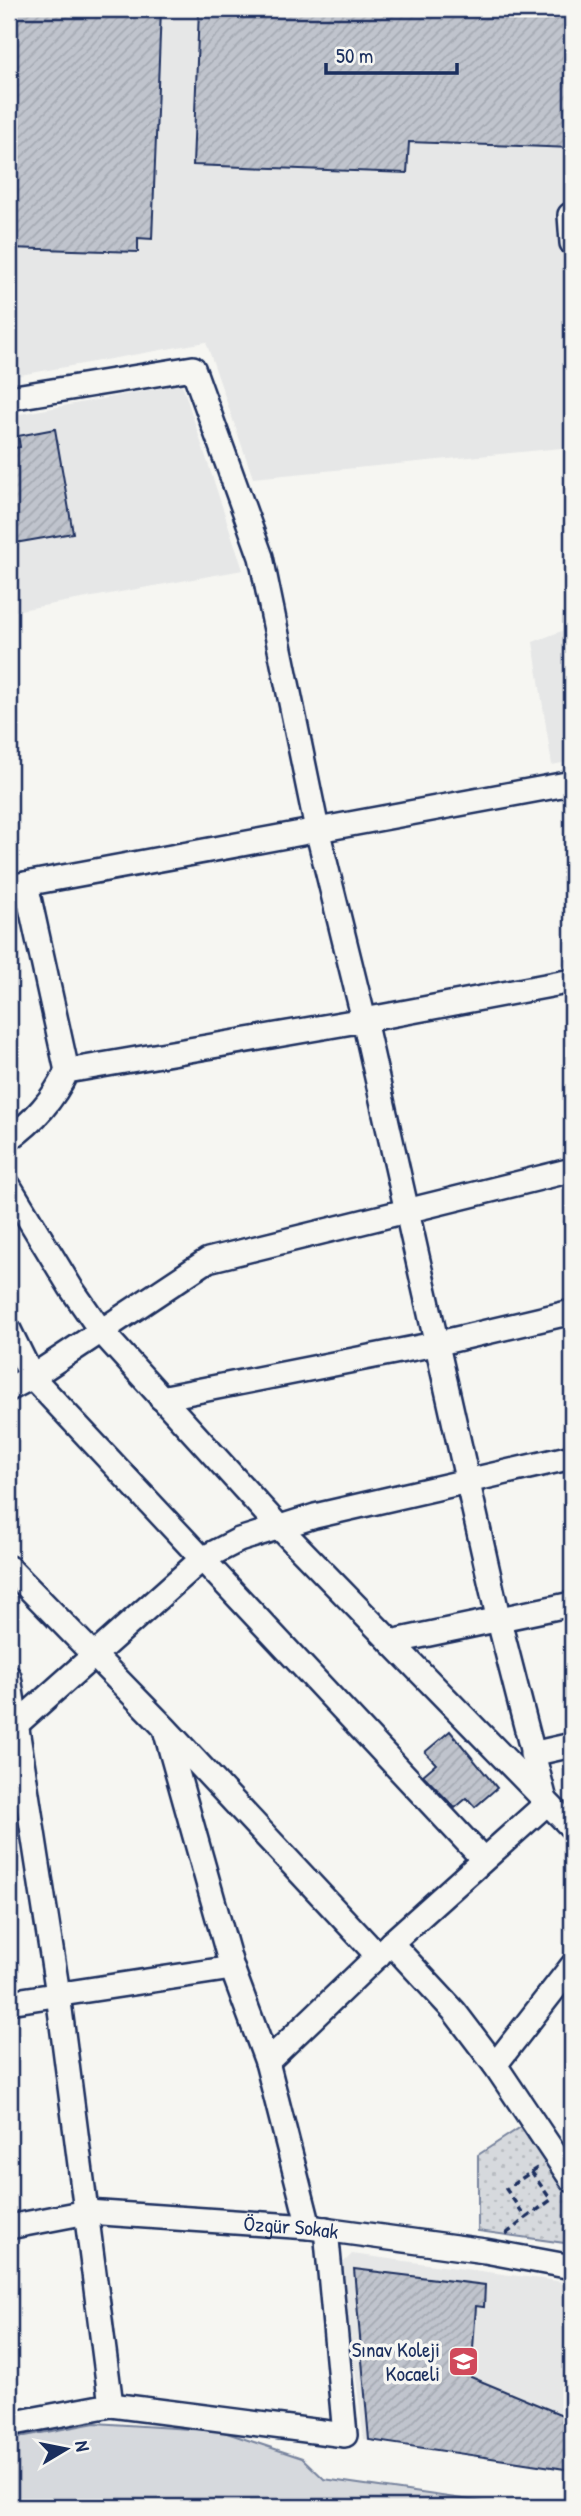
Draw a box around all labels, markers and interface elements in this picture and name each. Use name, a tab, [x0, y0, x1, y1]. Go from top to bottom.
scale bar	[326, 32, 457, 76]
text: 50 m	[336, 41, 373, 70]
street label: Özgür Sokak	[243, 2208, 341, 2245]
place label: Sınav Koleji Kocaeli	[352, 2335, 440, 2388]
school or university icon: Sınav Koleji Kocaeli	[446, 2344, 480, 2378]
north arrow	[32, 2414, 102, 2484]
text: N	[69, 2439, 96, 2453]

